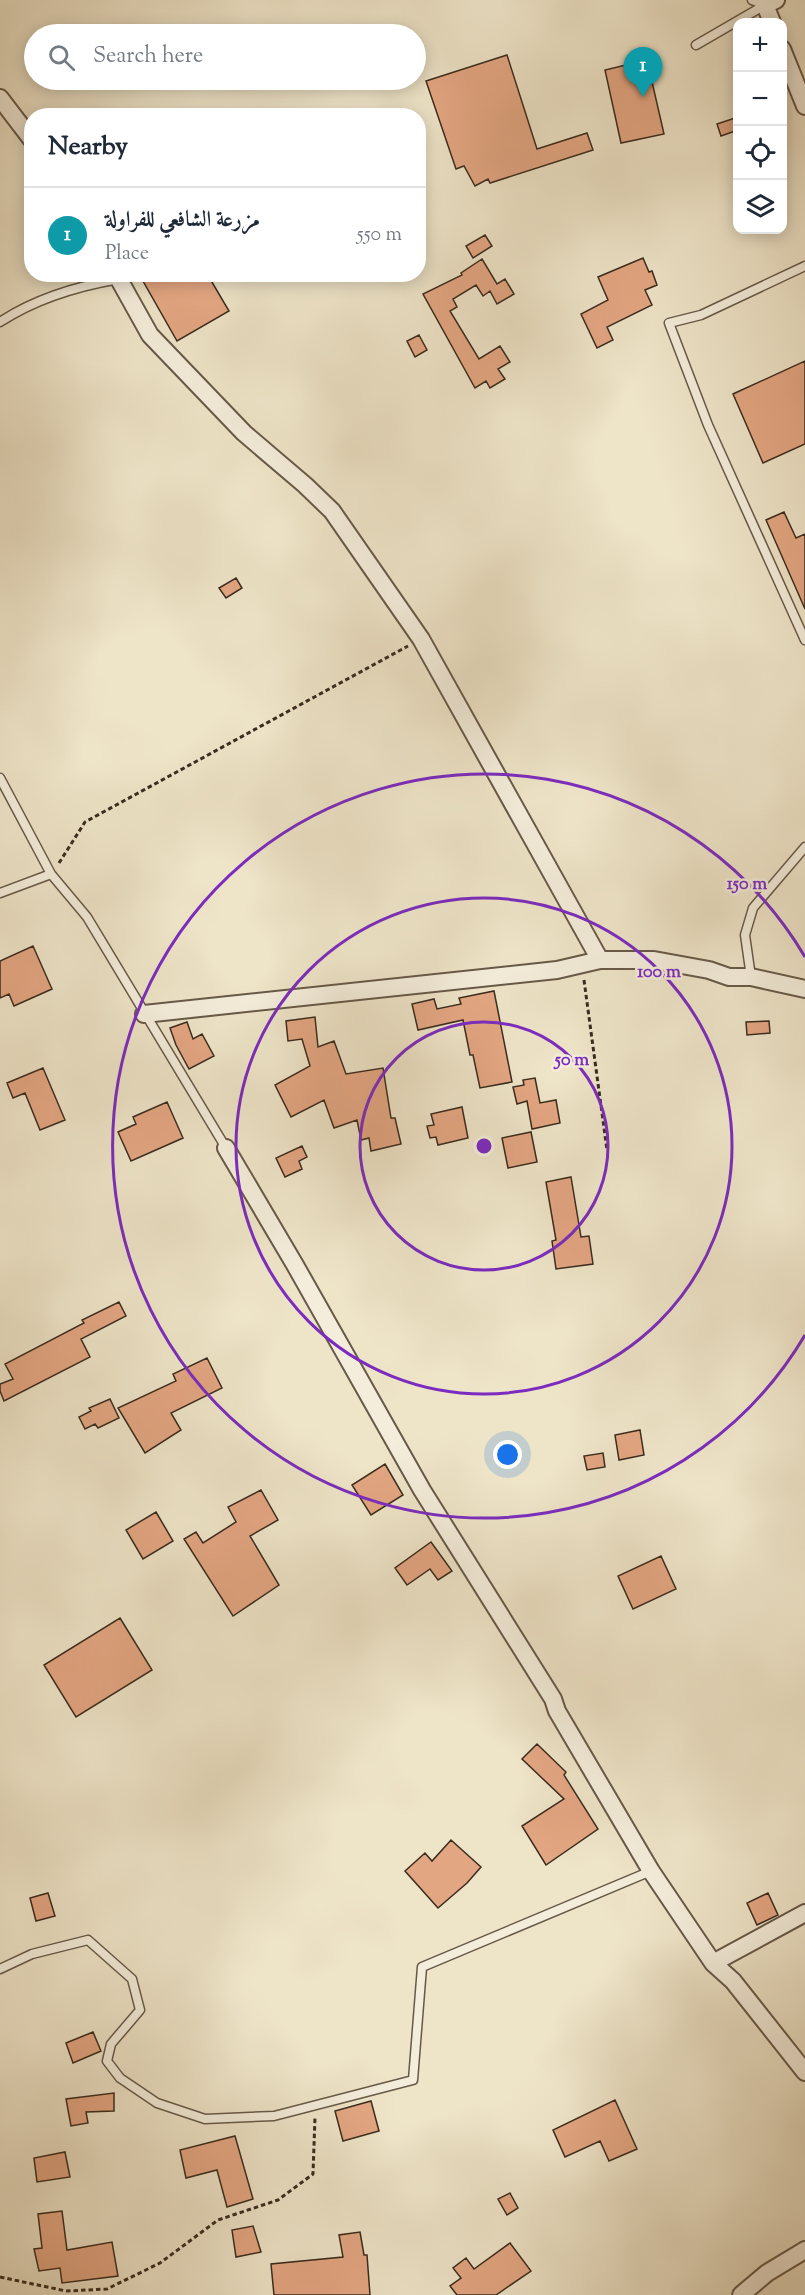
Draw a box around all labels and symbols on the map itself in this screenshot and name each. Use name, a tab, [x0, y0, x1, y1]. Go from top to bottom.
pin: 1	[624, 48, 662, 97]
text: 150 m	[727, 872, 767, 898]
text: 100 m	[637, 960, 681, 986]
text: 50 m	[553, 1048, 589, 1074]
centre of rings	[474, 1136, 494, 1156]
your location	[493, 1440, 522, 1469]

